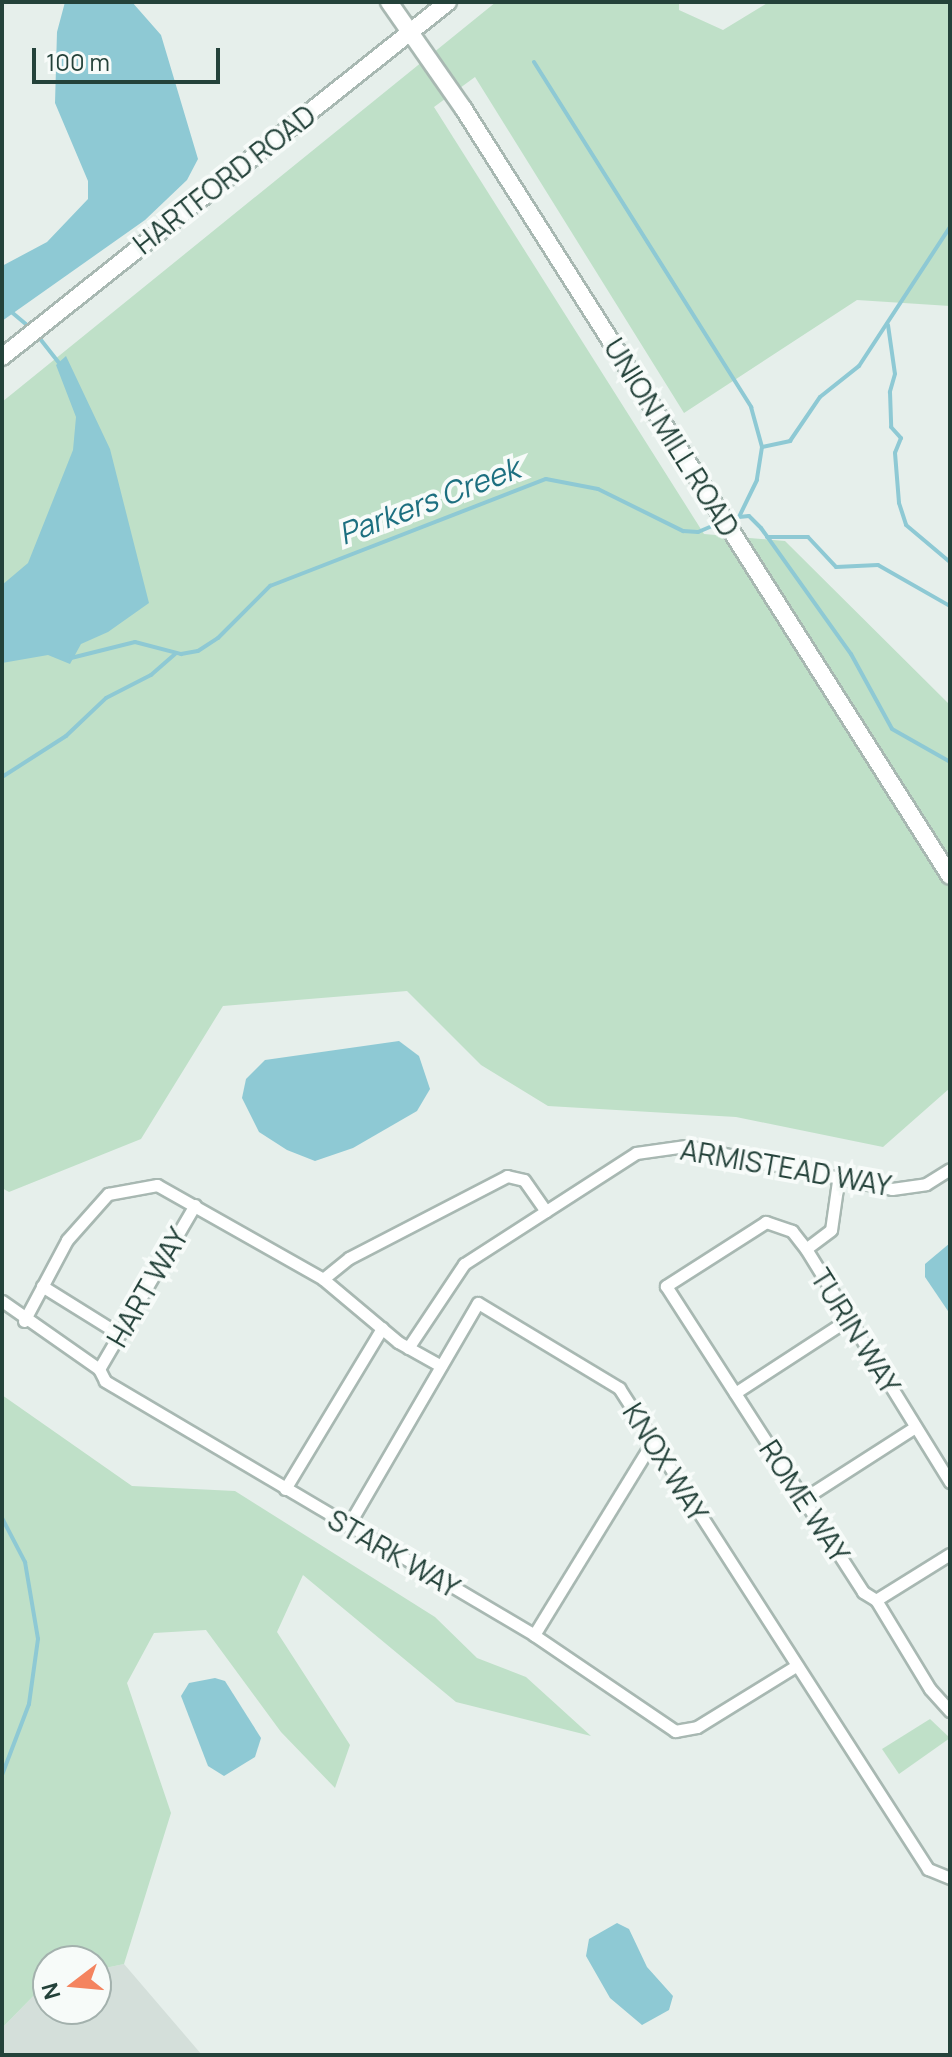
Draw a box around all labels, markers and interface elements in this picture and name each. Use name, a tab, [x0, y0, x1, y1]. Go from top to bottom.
scale bar	[36, 32, 224, 82]
text: 100 m	[46, 45, 110, 78]
street label: HARTFORD ROAD	[126, 98, 322, 260]
street label: UNION MILL ROAD	[597, 331, 747, 543]
water label: Parkers Creek	[333, 450, 525, 552]
street label: ARMISTEAD WAY	[678, 1132, 894, 1202]
street label: HART WAY	[99, 1221, 195, 1353]
street label: TURIN WAY	[804, 1262, 908, 1400]
street label: KNOX WAY	[616, 1397, 716, 1527]
street label: ROME WAY	[753, 1434, 857, 1568]
street label: STARK WAY	[322, 1502, 466, 1604]
north arrow	[32, 1945, 112, 2025]
text: N	[34, 1979, 67, 2003]

